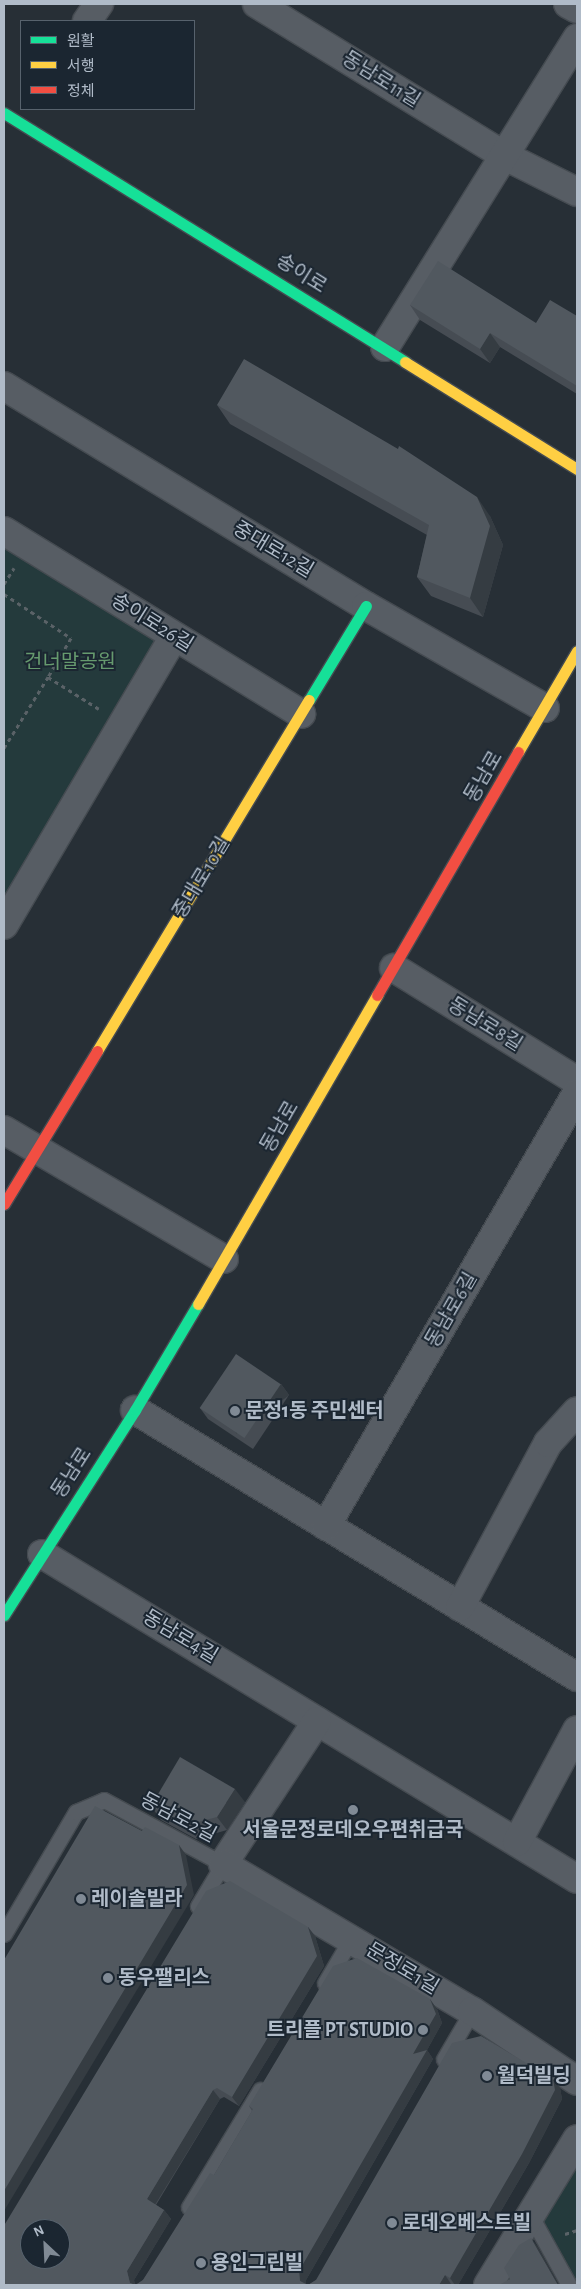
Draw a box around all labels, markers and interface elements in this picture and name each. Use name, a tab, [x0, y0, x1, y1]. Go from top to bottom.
legend	[20, 20, 195, 110]
text: 원활	[67, 34, 95, 49]
street label: 동남로11길	[338, 47, 424, 113]
text: 서행	[67, 59, 95, 74]
text: 정체	[67, 84, 95, 99]
street label: 송이로	[271, 249, 331, 299]
street label: 중대로12길	[228, 517, 318, 583]
street label: 송이로26길	[107, 588, 197, 658]
park label: 건너말공원	[24, 650, 116, 674]
street label: 동남로	[460, 747, 508, 807]
street label: 중대로10길	[168, 833, 236, 923]
street label: 동남로8길	[443, 993, 527, 1057]
street label: 동남로	[256, 1097, 304, 1157]
street label: 동남로6길	[421, 1268, 483, 1352]
place label: 문정1동 주민센터	[245, 1399, 384, 1423]
marker: 문정1동 주민센터	[229, 1405, 241, 1417]
street label: 동남로	[47, 1443, 97, 1503]
street label: 동남로4길	[138, 1605, 222, 1669]
street label: 동남로2길	[136, 1788, 220, 1848]
marker: 서울문정로데오우편취급국	[347, 1804, 359, 1816]
place label: 서울문정로데오우편취급국	[243, 1818, 463, 1842]
place label: 레이솔빌라	[91, 1887, 183, 1911]
marker: 레이솔빌라	[75, 1893, 87, 1905]
street label: 문정로1길	[361, 1938, 443, 2000]
place label: 동우팰리스	[118, 1966, 210, 1990]
marker: 동우팰리스	[102, 1972, 114, 1984]
place label: 트리플 PT STUDIO	[266, 2018, 413, 2042]
marker: 트리플 PT STUDIO	[417, 2024, 429, 2036]
place label: 월덕빌딩	[497, 2064, 571, 2088]
marker: 월덕빌딩	[481, 2070, 493, 2082]
place label: 로데오베스트빌	[402, 2211, 531, 2235]
marker: 로데오베스트빌	[386, 2217, 398, 2229]
north arrow	[20, 2219, 70, 2269]
text: N	[32, 2223, 46, 2240]
place label: 용인그린빌	[211, 2251, 303, 2275]
marker: 용인그린빌	[195, 2257, 207, 2269]

